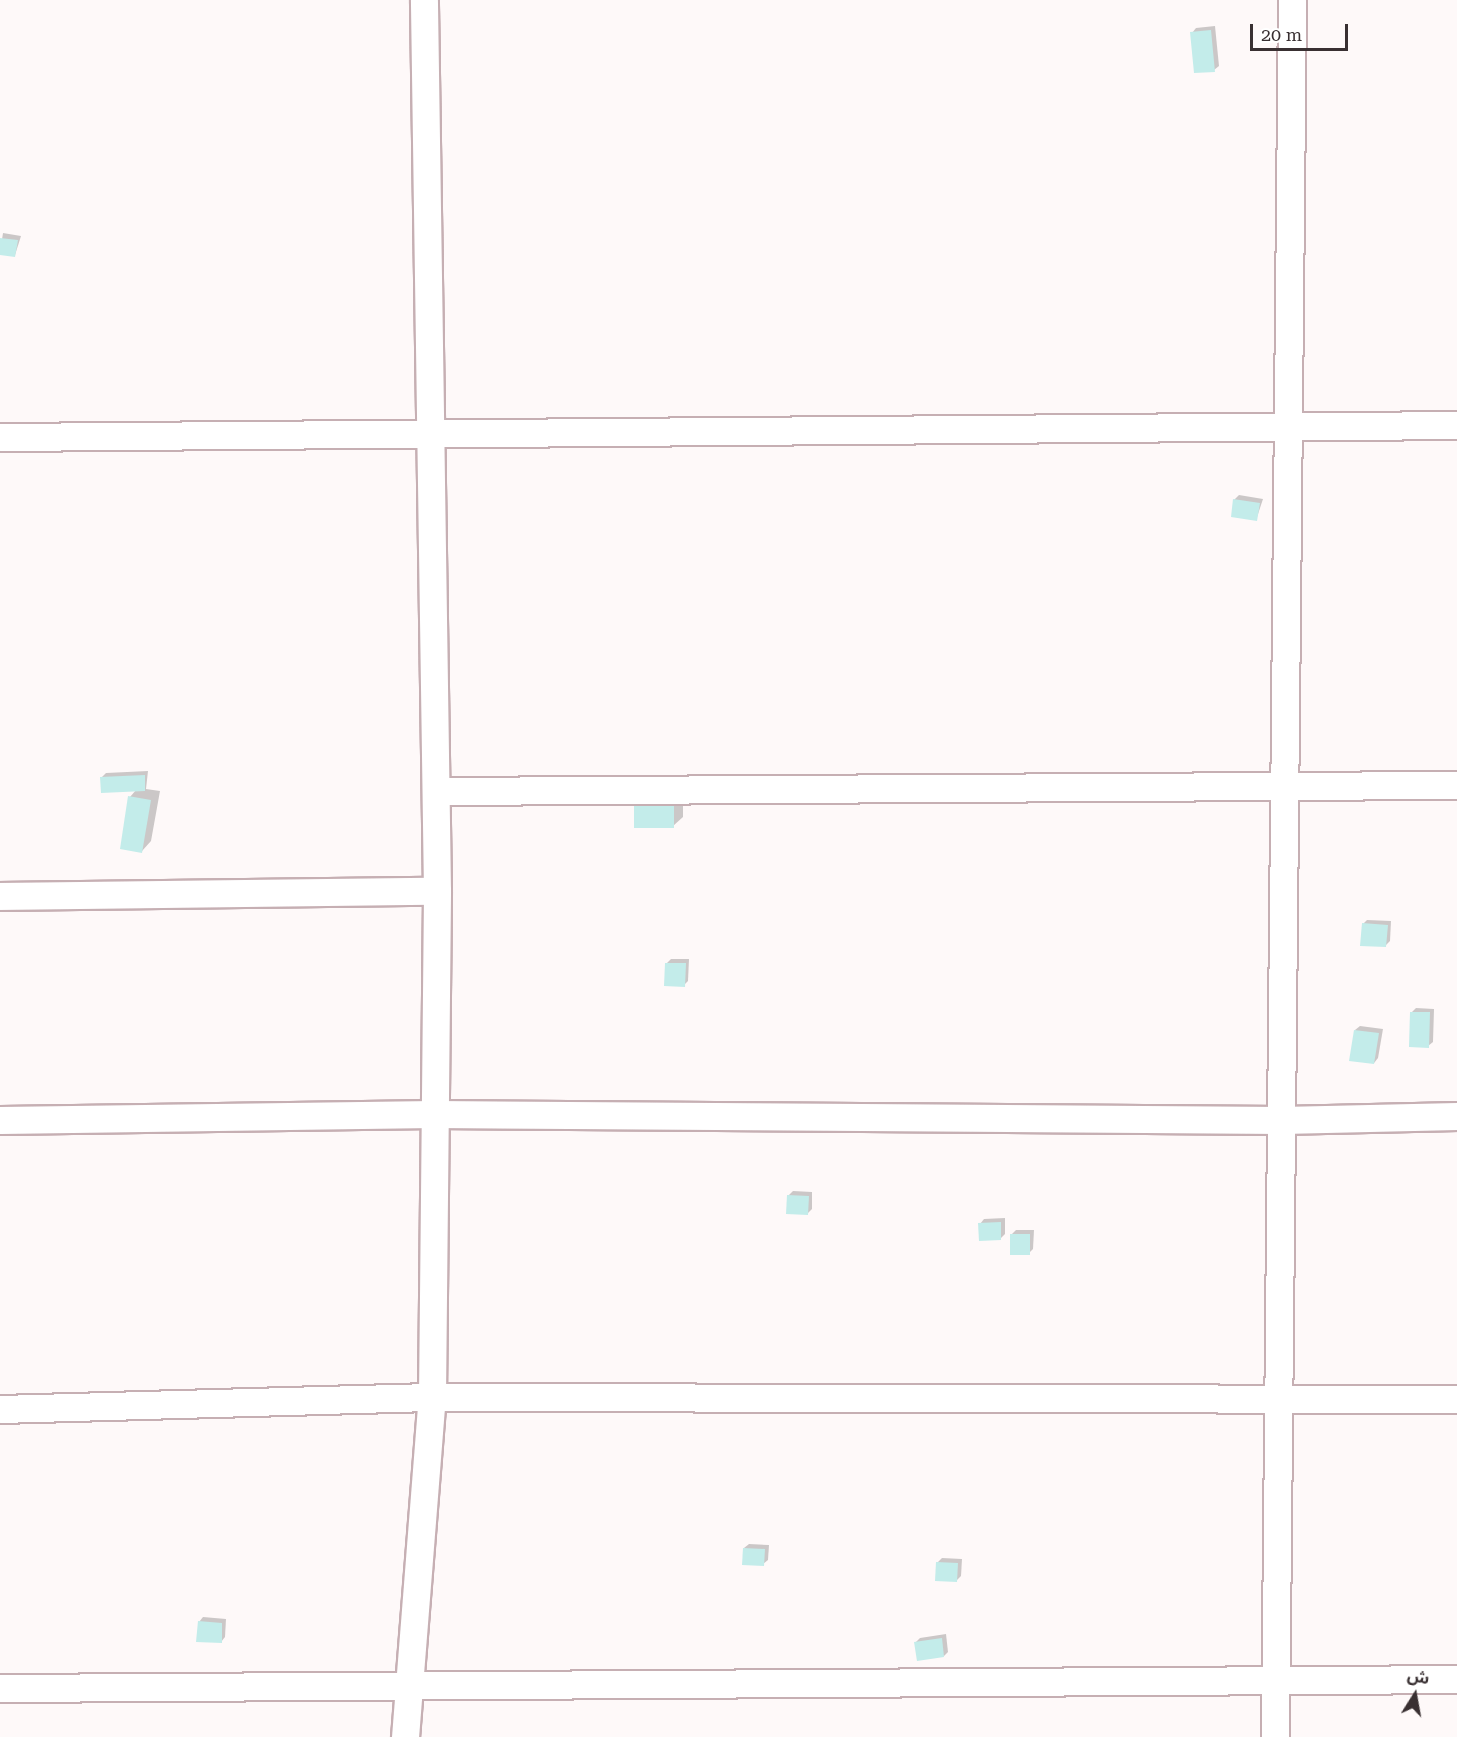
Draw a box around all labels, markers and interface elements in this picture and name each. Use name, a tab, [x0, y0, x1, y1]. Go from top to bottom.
scale bar	[1253, 12, 1350, 50]
text: 20 m	[1261, 24, 1302, 45]
north arrow	[1385, 1665, 1445, 1725]
text: ش	[1406, 1665, 1431, 1688]

